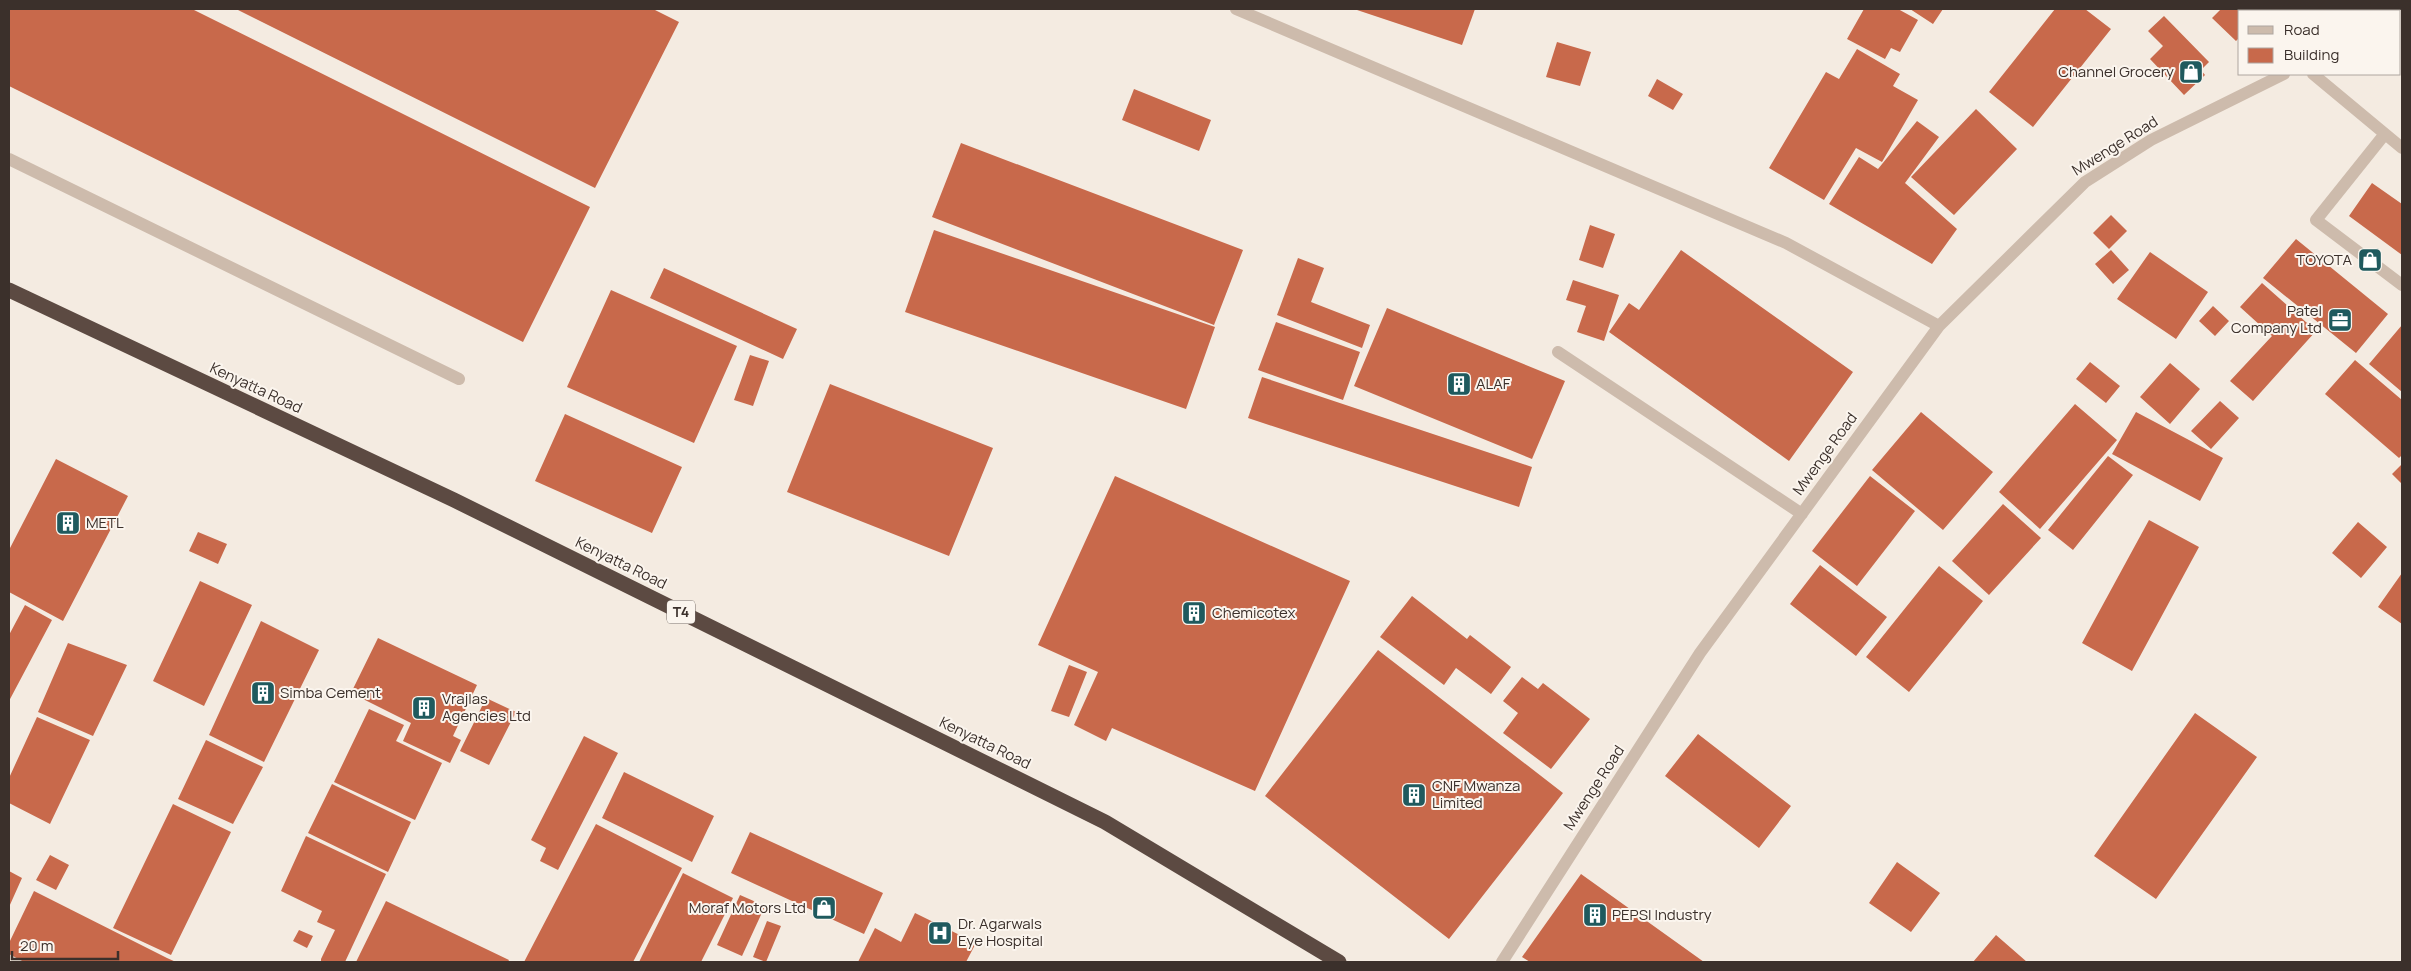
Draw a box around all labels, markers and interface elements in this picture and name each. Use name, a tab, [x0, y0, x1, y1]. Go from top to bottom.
legend	[2238, 10, 2401, 75]
text: Road	[2284, 19, 2320, 40]
text: Building	[2284, 44, 2339, 65]
shop icon: Channel Grocery	[2178, 59, 2204, 85]
place label: Channel Grocery	[2058, 61, 2174, 82]
street label: Mwenge Road	[2068, 111, 2162, 180]
shop icon: TOYOTA	[2357, 247, 2383, 273]
place label: TOYOTA	[2296, 249, 2352, 270]
place label: Patel Company Ltd	[2231, 300, 2322, 338]
office icon: Patel Company Ltd	[2327, 307, 2353, 333]
street label: Kenyatta Road	[207, 357, 306, 418]
building icon: ALAF	[1446, 371, 1472, 397]
place label: ALAF	[1476, 373, 1511, 394]
street label: Mwenge Road	[1787, 408, 1862, 499]
building icon: METL	[55, 510, 81, 536]
place label: METL	[86, 512, 124, 533]
street label: Kenyatta Road	[572, 531, 670, 594]
road number: T4	[667, 600, 695, 624]
building icon: Chemicotex	[1181, 600, 1207, 626]
place label: Chemicotex	[1212, 602, 1296, 623]
building icon: Simba Cement	[250, 680, 276, 706]
place label: Simba Cement	[280, 682, 381, 703]
place label: Vrajlas Agencies Ltd	[442, 688, 531, 726]
building icon: Vrajlas Agencies Ltd	[411, 695, 437, 721]
street label: Kenyatta Road	[936, 711, 1034, 774]
street label: Mwenge Road	[1558, 741, 1629, 834]
place label: CNF Mwanza Limited	[1432, 775, 1520, 813]
building icon: CNF Mwanza Limited	[1401, 782, 1427, 808]
shop icon: Moraf Motors Ltd	[811, 895, 837, 921]
place label: Moraf Motors Ltd	[689, 897, 806, 918]
building icon: PEPSI Industry	[1582, 902, 1608, 928]
place label: PEPSI Industry	[1612, 904, 1712, 925]
place label: Dr. Agarwals Eye Hospital	[958, 913, 1043, 951]
hospital icon: Dr. Agarwals Eye Hospital	[927, 920, 953, 946]
scale bar	[12, 928, 119, 960]
text: 20 m	[20, 935, 53, 956]

